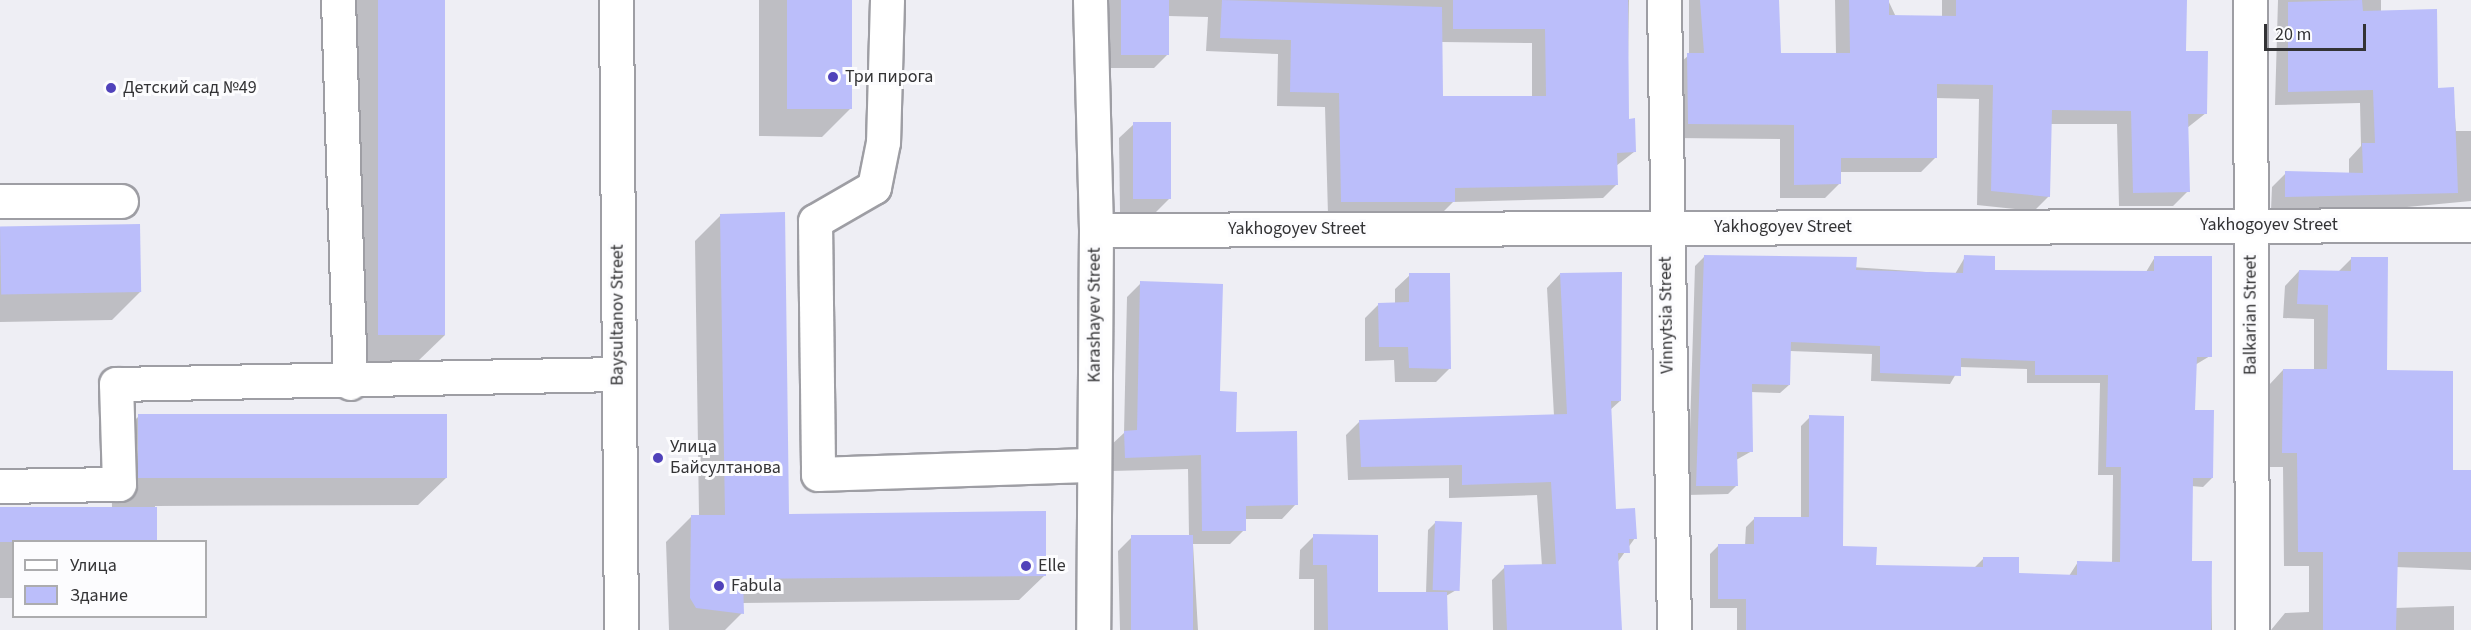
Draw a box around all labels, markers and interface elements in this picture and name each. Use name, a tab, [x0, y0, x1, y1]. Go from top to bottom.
scale bar	[2267, 12, 2369, 50]
text: 20 m	[2275, 22, 2311, 47]
place label: Три пирога	[845, 66, 933, 88]
marker: Три пирога	[826, 70, 840, 84]
place label: Детский сад №49	[123, 77, 257, 99]
marker: Детский сад №49	[104, 81, 118, 95]
street label: Yakhogoyev Street	[2200, 214, 2338, 236]
street label: Yakhogoyev Street	[1714, 216, 1852, 238]
street label: Yakhogoyev Street	[1228, 218, 1366, 240]
street label: Baysultanov Street	[607, 244, 629, 386]
street label: Karashaуev Street	[1084, 247, 1106, 383]
street label: Balkarian Street	[2240, 255, 2262, 375]
street label: Vinnytsia Street	[1655, 256, 1679, 374]
place label: Улица Байсултанова	[670, 437, 781, 480]
marker: Улица Байсултанова	[651, 451, 665, 465]
legend	[12, 540, 207, 618]
text: Улица	[70, 553, 117, 578]
place label: Elle	[1038, 555, 1066, 577]
marker: Elle	[1019, 559, 1033, 573]
place label: Fabula	[731, 575, 782, 597]
marker: Fabula	[712, 579, 726, 593]
text: Здание	[70, 583, 128, 608]

